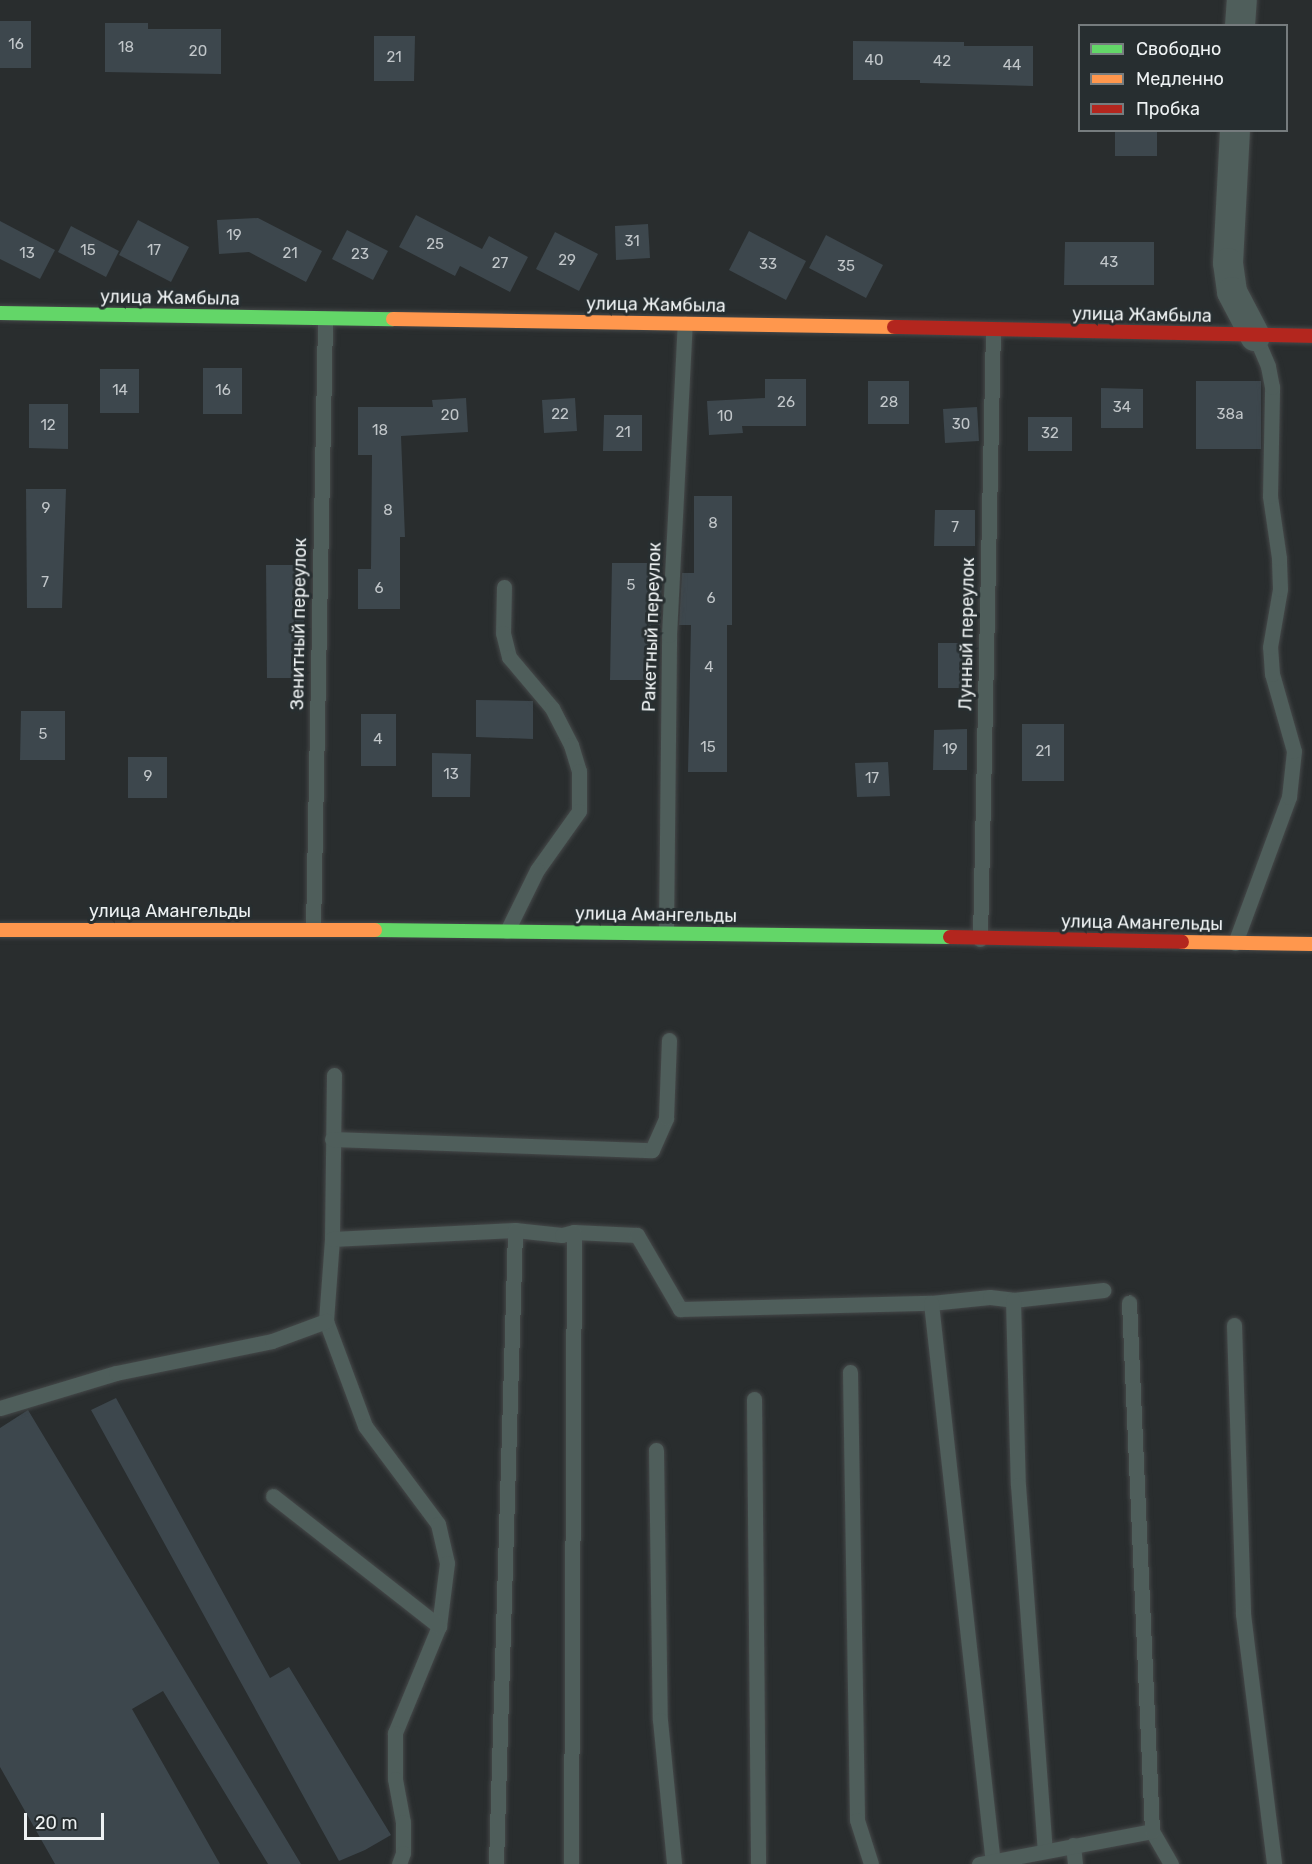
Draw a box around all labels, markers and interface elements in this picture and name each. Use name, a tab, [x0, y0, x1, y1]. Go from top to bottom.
legend	[1078, 24, 1288, 132]
house number: 16	[8, 36, 24, 54]
text: Свободно	[1136, 38, 1221, 60]
house number: 18	[118, 39, 134, 57]
house number: 20	[189, 43, 207, 61]
house number: 21	[386, 49, 402, 67]
house number: 40	[865, 52, 883, 70]
house number: 42	[933, 53, 951, 71]
house number: 44	[1003, 57, 1021, 75]
text: Медленно	[1136, 68, 1224, 90]
text: Пробка	[1136, 98, 1200, 120]
house number: 19	[226, 227, 242, 245]
house number: 31	[624, 233, 640, 251]
house number: 25	[426, 236, 444, 254]
house number: 15	[80, 242, 96, 260]
house number: 17	[147, 242, 161, 260]
house number: 13	[19, 245, 35, 263]
house number: 21	[282, 245, 298, 263]
house number: 23	[351, 246, 369, 264]
house number: 29	[558, 252, 576, 270]
house number: 43	[1100, 254, 1118, 272]
house number: 27	[492, 255, 508, 273]
house number: 33	[759, 256, 777, 274]
house number: 35	[837, 258, 855, 276]
street label: улица Жамбыла	[100, 286, 240, 310]
street label: улица Жамбыла	[586, 293, 726, 317]
street label: улица Жамбыла	[1072, 303, 1212, 327]
house number: 14	[112, 382, 128, 400]
house number: 16	[215, 382, 231, 400]
house number: 26	[777, 394, 795, 412]
house number: 28	[880, 394, 898, 412]
house number: 34	[1113, 399, 1131, 417]
house number: 22	[551, 406, 569, 424]
house number: 38а	[1217, 406, 1243, 424]
house number: 20	[441, 407, 459, 425]
house number: 10	[717, 408, 733, 426]
house number: 30	[952, 416, 970, 434]
house number: 12	[40, 417, 56, 435]
house number: 18	[372, 422, 388, 440]
house number: 21	[615, 424, 631, 442]
house number: 32	[1041, 425, 1059, 443]
house number: 9	[42, 500, 50, 518]
house number: 8	[383, 502, 393, 520]
house number: 8	[708, 515, 718, 533]
house number: 7	[951, 519, 959, 537]
street label: Зенитный переулок	[287, 538, 311, 710]
street label: Ракетный переулок	[638, 542, 666, 712]
street label: Лунный переулок	[955, 557, 979, 711]
house number: 7	[41, 574, 49, 592]
house number: 5	[627, 577, 635, 595]
house number: 6	[374, 580, 384, 598]
house number: 6	[706, 590, 716, 608]
house number: 4	[704, 659, 714, 677]
house number: 5	[39, 726, 47, 744]
house number: 4	[373, 731, 383, 749]
house number: 15	[700, 739, 716, 757]
house number: 19	[942, 741, 958, 759]
house number: 21	[1035, 743, 1051, 761]
house number: 13	[443, 766, 459, 784]
house number: 9	[144, 768, 152, 786]
house number: 17	[865, 770, 879, 788]
street label: улица Амангельды	[89, 900, 251, 922]
street label: улица Амангельды	[575, 903, 737, 927]
street label: улица Амангельды	[1061, 911, 1223, 935]
scale bar	[27, 1801, 106, 1839]
text: 20 m	[35, 1812, 77, 1834]

